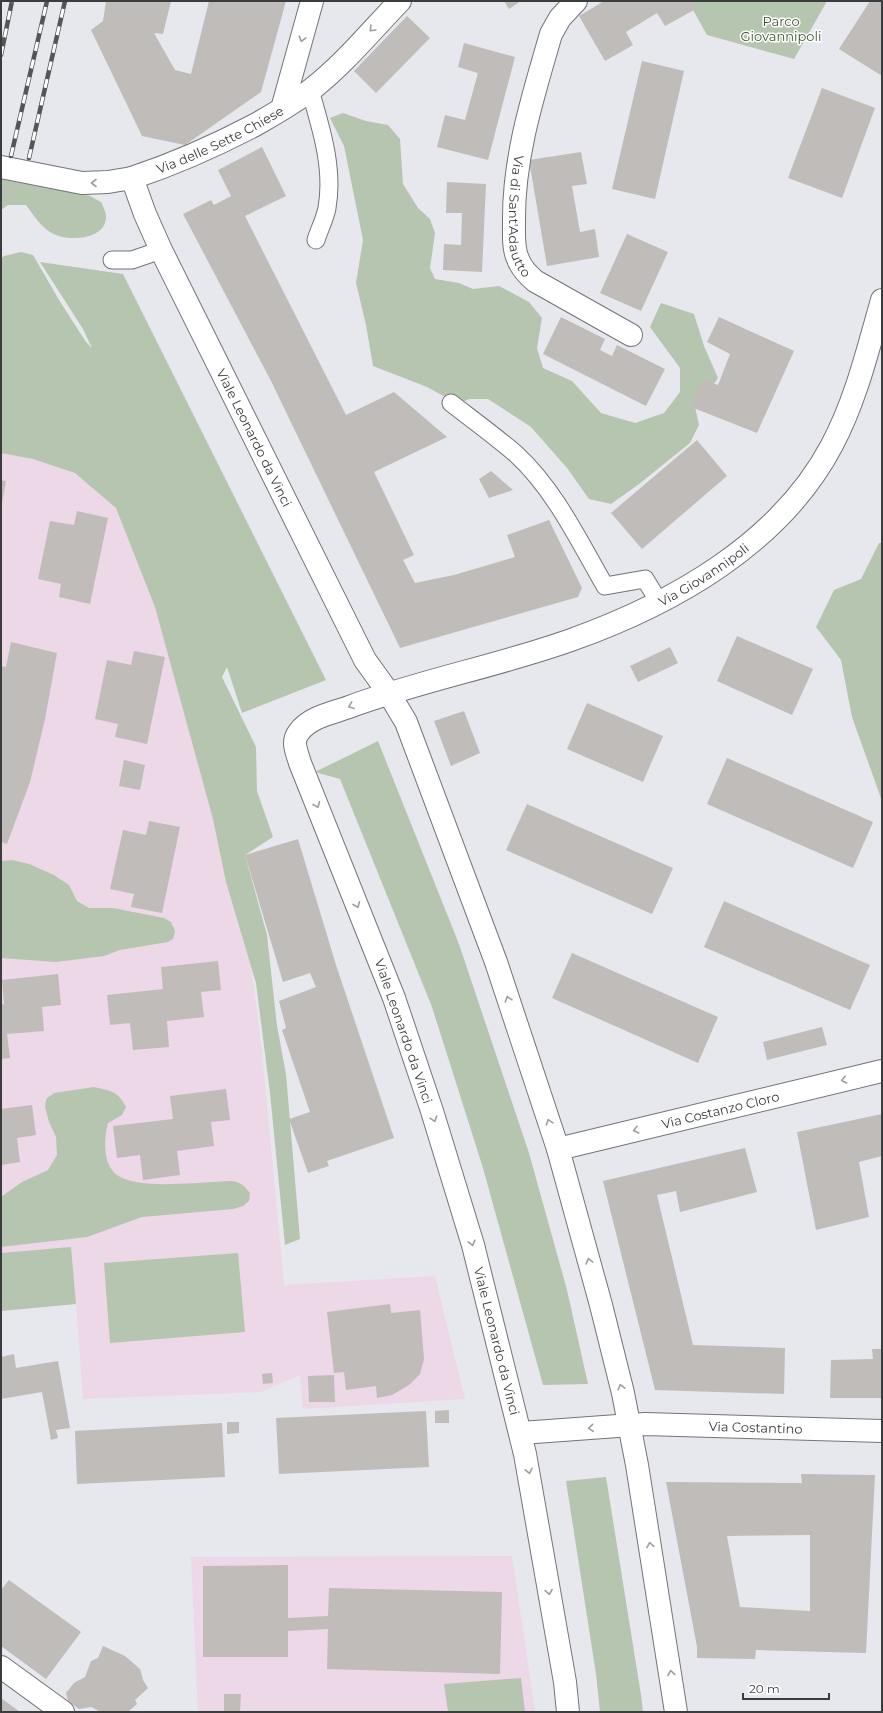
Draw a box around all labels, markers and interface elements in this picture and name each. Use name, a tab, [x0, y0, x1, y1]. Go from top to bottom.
park label: Parco Giovannipoli	[741, 13, 822, 44]
one-way arrow	[369, 24, 377, 32]
one-way arrow	[298, 35, 307, 42]
street label: Via delle Sette Chiese	[154, 102, 286, 177]
street label: Via di Sant'Adautto	[506, 154, 534, 280]
one-way arrow	[91, 179, 97, 187]
street label: Viale Leonardo da Vinci	[213, 366, 295, 509]
street label: Via Giovannipoli	[655, 540, 752, 609]
one-way arrow	[348, 701, 355, 709]
one-way arrow	[313, 802, 321, 809]
one-way arrow	[352, 901, 360, 908]
street label: Viale Leonardo da Vinci	[372, 957, 436, 1105]
one-way arrow	[504, 996, 513, 1003]
one-way arrow	[841, 1075, 847, 1083]
street label: Via Costanzo Cloro	[660, 1088, 781, 1132]
one-way arrow	[429, 1115, 438, 1122]
one-way arrow	[545, 1119, 554, 1126]
one-way arrow	[633, 1125, 640, 1134]
one-way arrow	[467, 1240, 476, 1247]
one-way arrow	[585, 1258, 594, 1265]
street label: Viale Leonardo da Vinci	[471, 1265, 523, 1417]
one-way arrow	[618, 1383, 626, 1390]
street label: Via Costantino	[708, 1418, 803, 1437]
one-way arrow	[588, 1423, 594, 1432]
one-way arrow	[524, 1468, 532, 1474]
one-way arrow	[646, 1542, 655, 1548]
one-way arrow	[544, 1589, 553, 1595]
one-way arrow	[667, 1670, 675, 1676]
scale bar	[743, 1675, 829, 1701]
text: 20 m	[749, 1681, 780, 1696]

